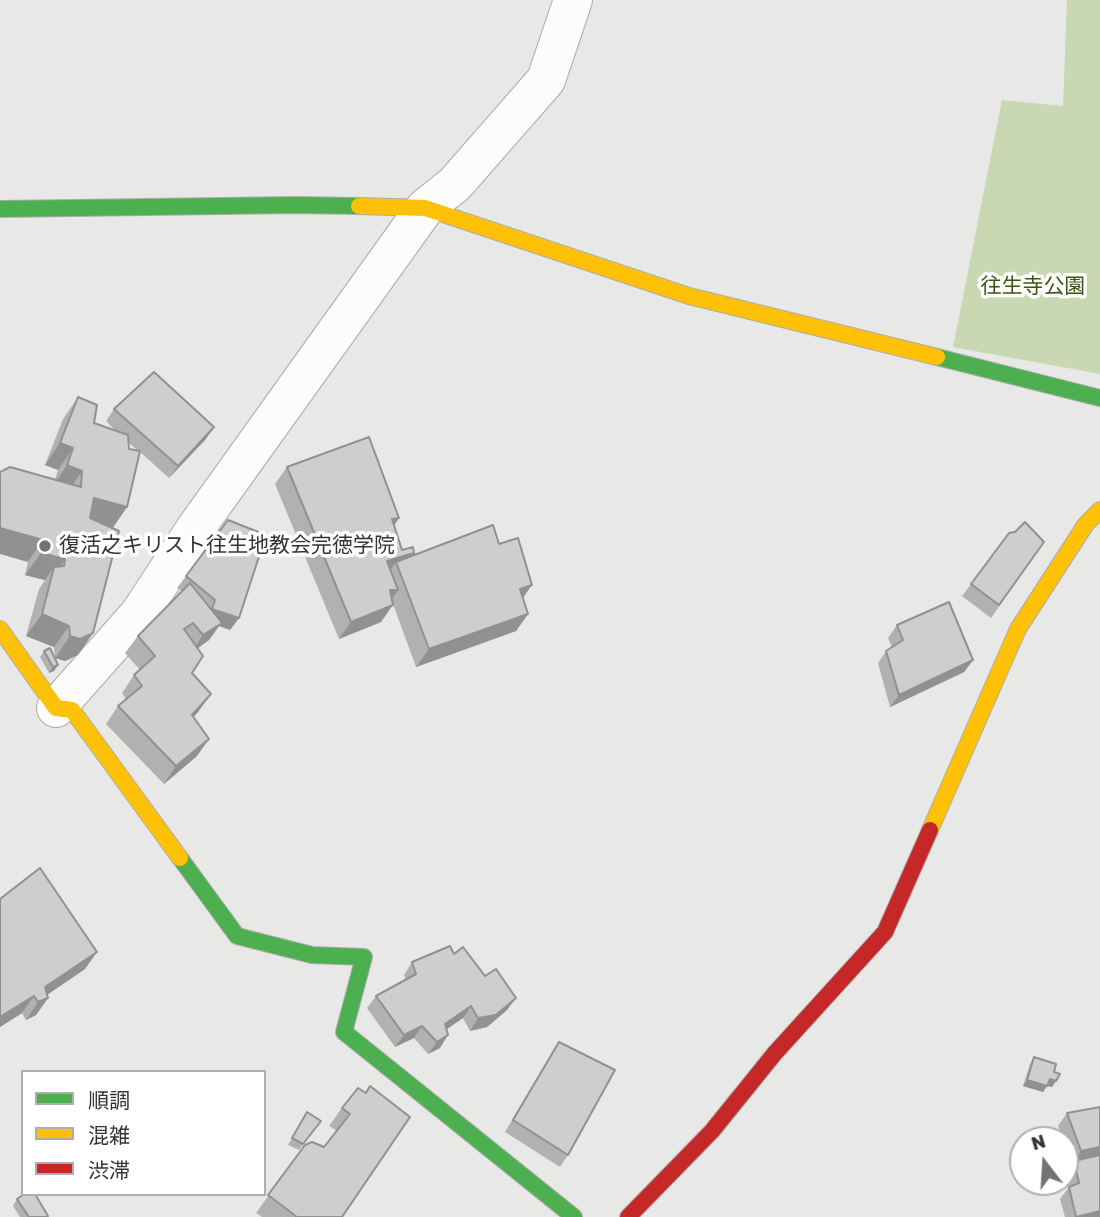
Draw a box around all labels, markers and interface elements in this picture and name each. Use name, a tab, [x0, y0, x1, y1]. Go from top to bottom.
park label: 往生寺公園	[981, 274, 1085, 300]
place label: 復活之キリスト往生地教会完徳学院	[59, 533, 395, 559]
marker: 復活之キリスト往生地教会完徳学院	[37, 538, 53, 554]
legend	[21, 1070, 266, 1196]
text: 順調	[88, 1088, 130, 1113]
text: 混雑	[88, 1123, 130, 1148]
north arrow	[1009, 1126, 1079, 1196]
text: N	[1028, 1129, 1048, 1155]
text: 渋滞	[88, 1158, 130, 1183]

